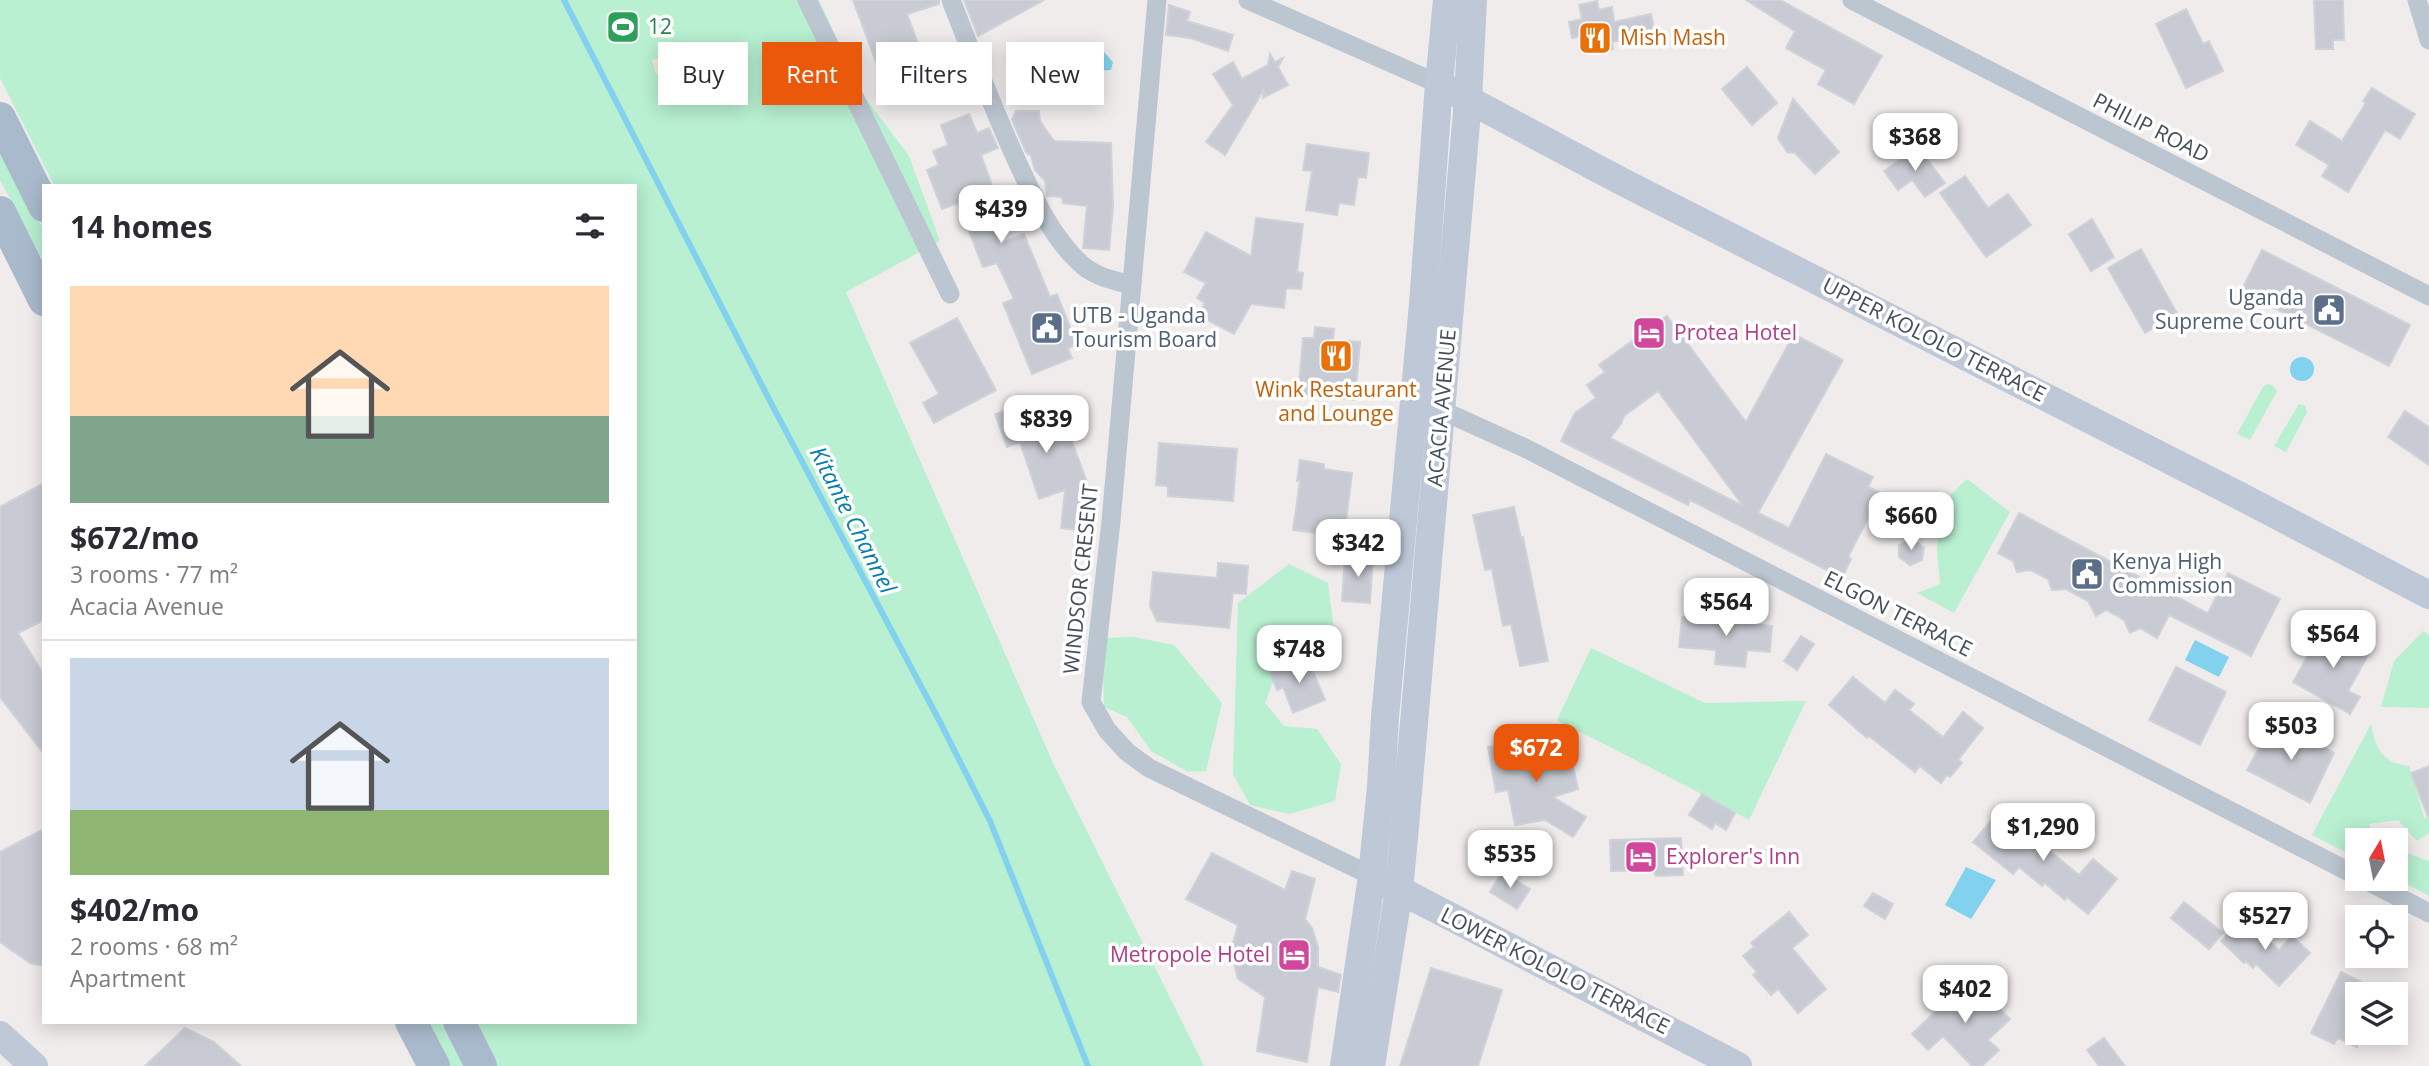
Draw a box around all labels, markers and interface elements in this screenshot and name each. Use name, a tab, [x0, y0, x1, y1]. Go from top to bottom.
sports icon: 12	[604, 8, 642, 46]
place label: 12	[648, 12, 672, 40]
restaurant icon: Mish Mash	[1576, 19, 1614, 57]
place label: Mish Mash	[1620, 23, 1726, 51]
chip: Buy	[658, 42, 748, 105]
chip: Rent	[762, 42, 862, 105]
chip: Filters	[876, 42, 992, 105]
chip: New	[1006, 42, 1104, 105]
street label: PHILIP ROAD	[2089, 86, 2214, 168]
pin: $368	[1874, 114, 1956, 173]
text: $368	[1889, 120, 1941, 152]
pin: $439	[960, 186, 1042, 245]
text: $439	[975, 192, 1027, 224]
text: 14 homes	[70, 206, 213, 247]
icon: filters	[571, 207, 609, 245]
street label: UPPER KOLOLO TERRACE	[1818, 271, 2051, 408]
place label: Uganda Supreme Court	[2155, 283, 2304, 335]
public building icon: Uganda Supreme Court	[2310, 291, 2348, 329]
place label: UTB - Uganda Tourism Board	[1072, 301, 1217, 353]
public building icon: UTB - Uganda Tourism Board	[1028, 309, 1066, 347]
hotel icon: Protea Hotel	[1630, 314, 1668, 352]
place label: Protea Hotel	[1674, 318, 1797, 346]
street label: ACACIA AVENUE	[1420, 328, 1462, 488]
icon: home	[277, 331, 403, 457]
restaurant icon: Wink Restaurant and Lounge	[1317, 337, 1355, 375]
place label: Wink Restaurant and Lounge	[1255, 375, 1417, 427]
pin: $839	[1005, 396, 1087, 455]
text: $839	[1020, 402, 1072, 434]
water label: Kitante Channel	[803, 441, 905, 600]
street label: WINDSOR CRESENT	[1056, 482, 1104, 675]
pin: $660	[1870, 492, 1952, 552]
text: $660	[1885, 499, 1937, 531]
text: $672/mo	[70, 517, 199, 558]
pin: $342	[1317, 520, 1399, 579]
text: $342	[1332, 526, 1384, 558]
place label: Kenya High Commission	[2112, 547, 2233, 599]
public building icon: Kenya High Commission	[2068, 555, 2106, 593]
text: 3 rooms · 77 m²	[70, 558, 238, 590]
street label: ELGON TERRACE	[1820, 564, 1977, 663]
pin: $564	[1685, 578, 1767, 638]
text: $564	[1700, 585, 1752, 617]
text: Acacia Avenue	[70, 590, 224, 622]
pin: $564	[2292, 610, 2374, 670]
text: $564	[2307, 617, 2359, 649]
pin: $748	[1258, 626, 1340, 685]
text: $748	[1273, 632, 1325, 664]
pin: $503	[2250, 702, 2332, 762]
icon: home	[277, 703, 403, 829]
text: $503	[2265, 709, 2317, 741]
pin: $672	[1495, 724, 1577, 784]
text: $672	[1510, 731, 1562, 763]
pin: $1,290	[1986, 804, 2100, 863]
text: $1,290	[2007, 810, 2079, 842]
north arrow	[2345, 828, 2408, 891]
map controls	[2345, 828, 2408, 1045]
pin: $535	[1469, 830, 1551, 890]
text: $535	[1484, 837, 1536, 869]
hotel icon: Explorer's Inn	[1622, 838, 1660, 876]
place label: Explorer's Inn	[1666, 842, 1800, 870]
text: $402/mo	[70, 889, 199, 930]
pin: $527	[2224, 892, 2306, 952]
text: $527	[2239, 899, 2291, 931]
street label: LOWER KOLOLO TERRACE	[1436, 900, 1675, 1040]
button: locate	[2345, 905, 2408, 968]
text: 2 rooms · 68 m²	[70, 930, 238, 962]
hotel icon: Metropole Hotel	[1275, 936, 1313, 974]
place label: Metropole Hotel	[1110, 940, 1270, 968]
text: Apartment	[70, 962, 186, 994]
pin: $402	[1924, 965, 2006, 1025]
text: $402	[1939, 972, 1991, 1004]
button: layers	[2345, 982, 2408, 1045]

